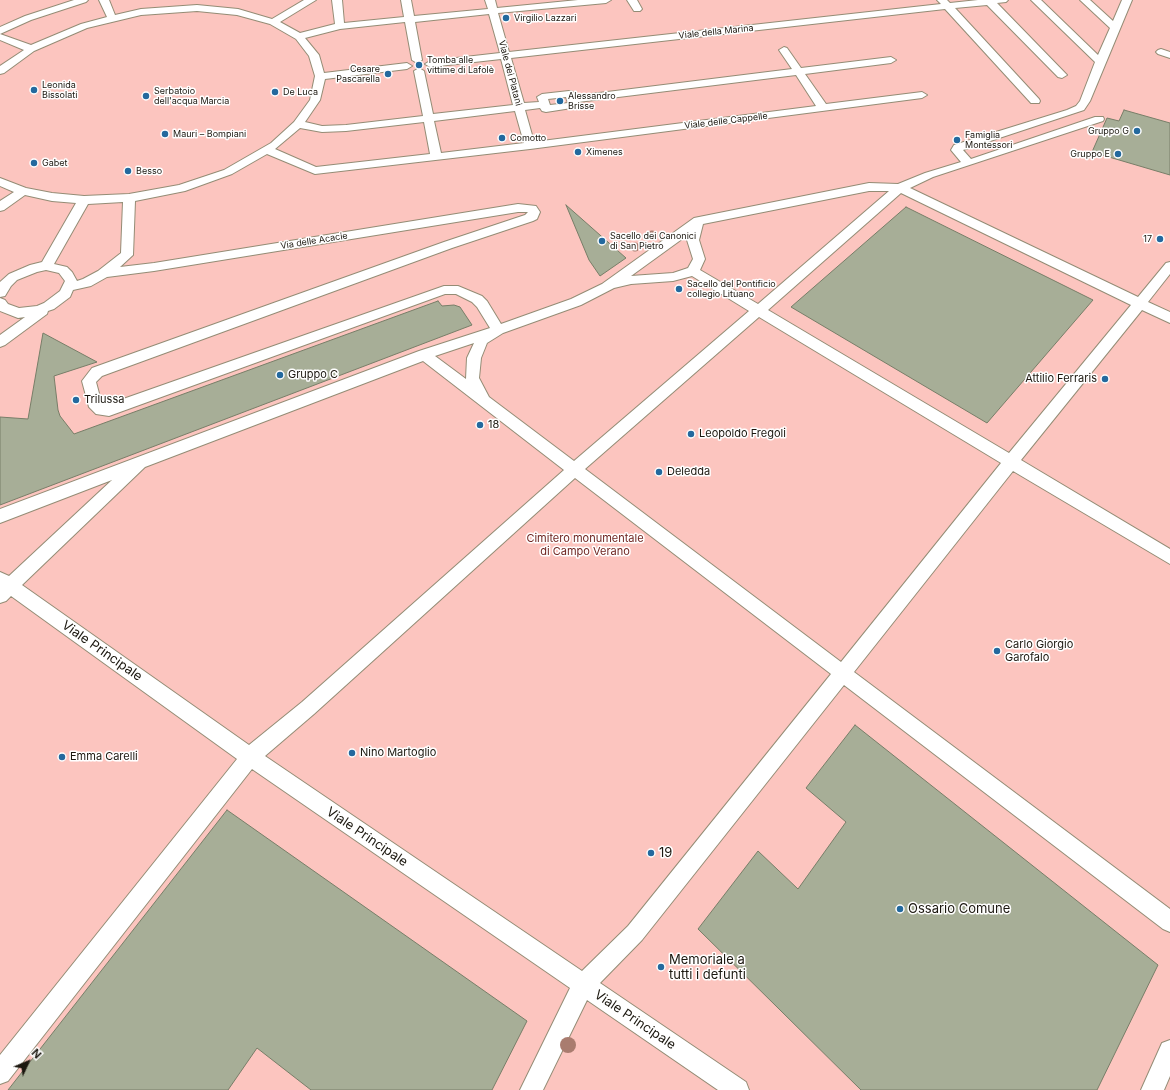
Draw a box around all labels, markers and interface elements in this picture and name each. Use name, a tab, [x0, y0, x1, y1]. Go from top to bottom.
marker: Virgilio Lazzari	[501, 13, 511, 23]
place label: Virgilio Lazzari	[514, 13, 576, 23]
street label: Viale della Marina	[678, 23, 754, 41]
street label: Viale dei Platani	[496, 39, 524, 107]
place label: Tomba alle vittime di Lafolè	[427, 55, 494, 76]
marker: Tomba alle vittime di Lafolè	[414, 60, 424, 70]
place label: Cesare Pascarella	[336, 64, 380, 85]
marker: Cesare Pascarella	[383, 69, 393, 79]
place label: Leonida Bissolati	[42, 80, 77, 101]
marker: Leonida Bissolati	[29, 85, 39, 95]
place label: Serbatoio dell'acqua Marcia	[154, 86, 229, 107]
marker: De Luca	[270, 87, 280, 97]
place label: De Luca	[283, 87, 318, 97]
marker: Serbatoio dell'acqua Marcia	[141, 91, 151, 101]
place label: Alessandro Brisse	[568, 91, 616, 112]
marker: Alessandro Brisse	[555, 96, 565, 106]
street label: Viale delle Cappelle	[684, 111, 768, 131]
place label: Gruppo G	[1088, 126, 1129, 136]
marker: Gruppo G	[1132, 126, 1142, 136]
marker: Mauri – Bompiani	[160, 129, 170, 139]
place label: Mauri – Bompiani	[173, 129, 246, 139]
place label: Famiglia Montessori	[965, 130, 1013, 151]
marker: Comotto	[497, 133, 507, 143]
place label: Comotto	[510, 133, 546, 143]
marker: Famiglia Montessori	[952, 135, 962, 145]
marker: Ximenes	[573, 147, 583, 157]
place label: Ximenes	[586, 147, 623, 157]
place label: Gruppo E	[1070, 149, 1110, 159]
marker: Gruppo E	[1113, 149, 1123, 159]
marker: Gabet	[29, 158, 39, 168]
place label: Gabet	[42, 158, 67, 168]
marker: Besso	[123, 166, 133, 176]
place label: Besso	[136, 166, 162, 176]
street label: Via delle Acacie	[280, 230, 348, 252]
place label: Sacello dei Canonici di San Pietro	[610, 231, 696, 252]
place label: 17	[1143, 234, 1152, 244]
marker: 17	[1155, 234, 1165, 244]
marker: Sacello dei Canonici di San Pietro	[597, 236, 607, 246]
place label: Sacello del Pontificio collegio Lituano	[687, 279, 776, 300]
marker: Sacello del Pontificio collegio Lituano	[674, 284, 684, 294]
place label: Gruppo C	[288, 368, 338, 382]
marker: Gruppo C	[275, 370, 285, 380]
place label: Attilio Ferraris	[1025, 372, 1097, 386]
marker: Attilio Ferraris	[1100, 374, 1110, 384]
place label: Trilussa	[84, 393, 124, 407]
marker: Trilussa	[71, 395, 81, 405]
place label: 18	[488, 418, 499, 432]
marker: 18	[475, 420, 485, 430]
place label: Leopoldo Fregoli	[699, 427, 786, 441]
marker: Leopoldo Fregoli	[686, 429, 696, 439]
place label: Deledda	[667, 465, 710, 479]
marker: Deledda	[654, 467, 664, 477]
park label: Cimitero monumentale di Campo Verano	[526, 532, 644, 558]
street label: Viale Principale	[59, 617, 145, 685]
place label: Carlo Giorgio Garofalo	[1005, 638, 1073, 664]
marker: Carlo Giorgio Garofalo	[992, 646, 1002, 656]
place label: Nino Martoglio	[360, 746, 436, 760]
marker: Nino Martoglio	[347, 748, 357, 758]
place label: Emma Carelli	[70, 750, 138, 764]
marker: Emma Carelli	[57, 752, 67, 762]
street label: Viale Principale	[323, 804, 411, 870]
place label: 19	[659, 845, 672, 861]
marker: 19	[646, 848, 656, 858]
place label: Ossario Comune	[908, 901, 1010, 917]
marker: Ossario Comune	[895, 904, 905, 914]
place label: Memoriale a tutti i defunti	[669, 952, 746, 983]
marker: Memoriale a tutti i defunti	[656, 962, 666, 972]
street label: Viale Principale	[591, 987, 679, 1053]
north arrow	[8, 1042, 48, 1082]
text: N	[29, 1046, 45, 1062]

